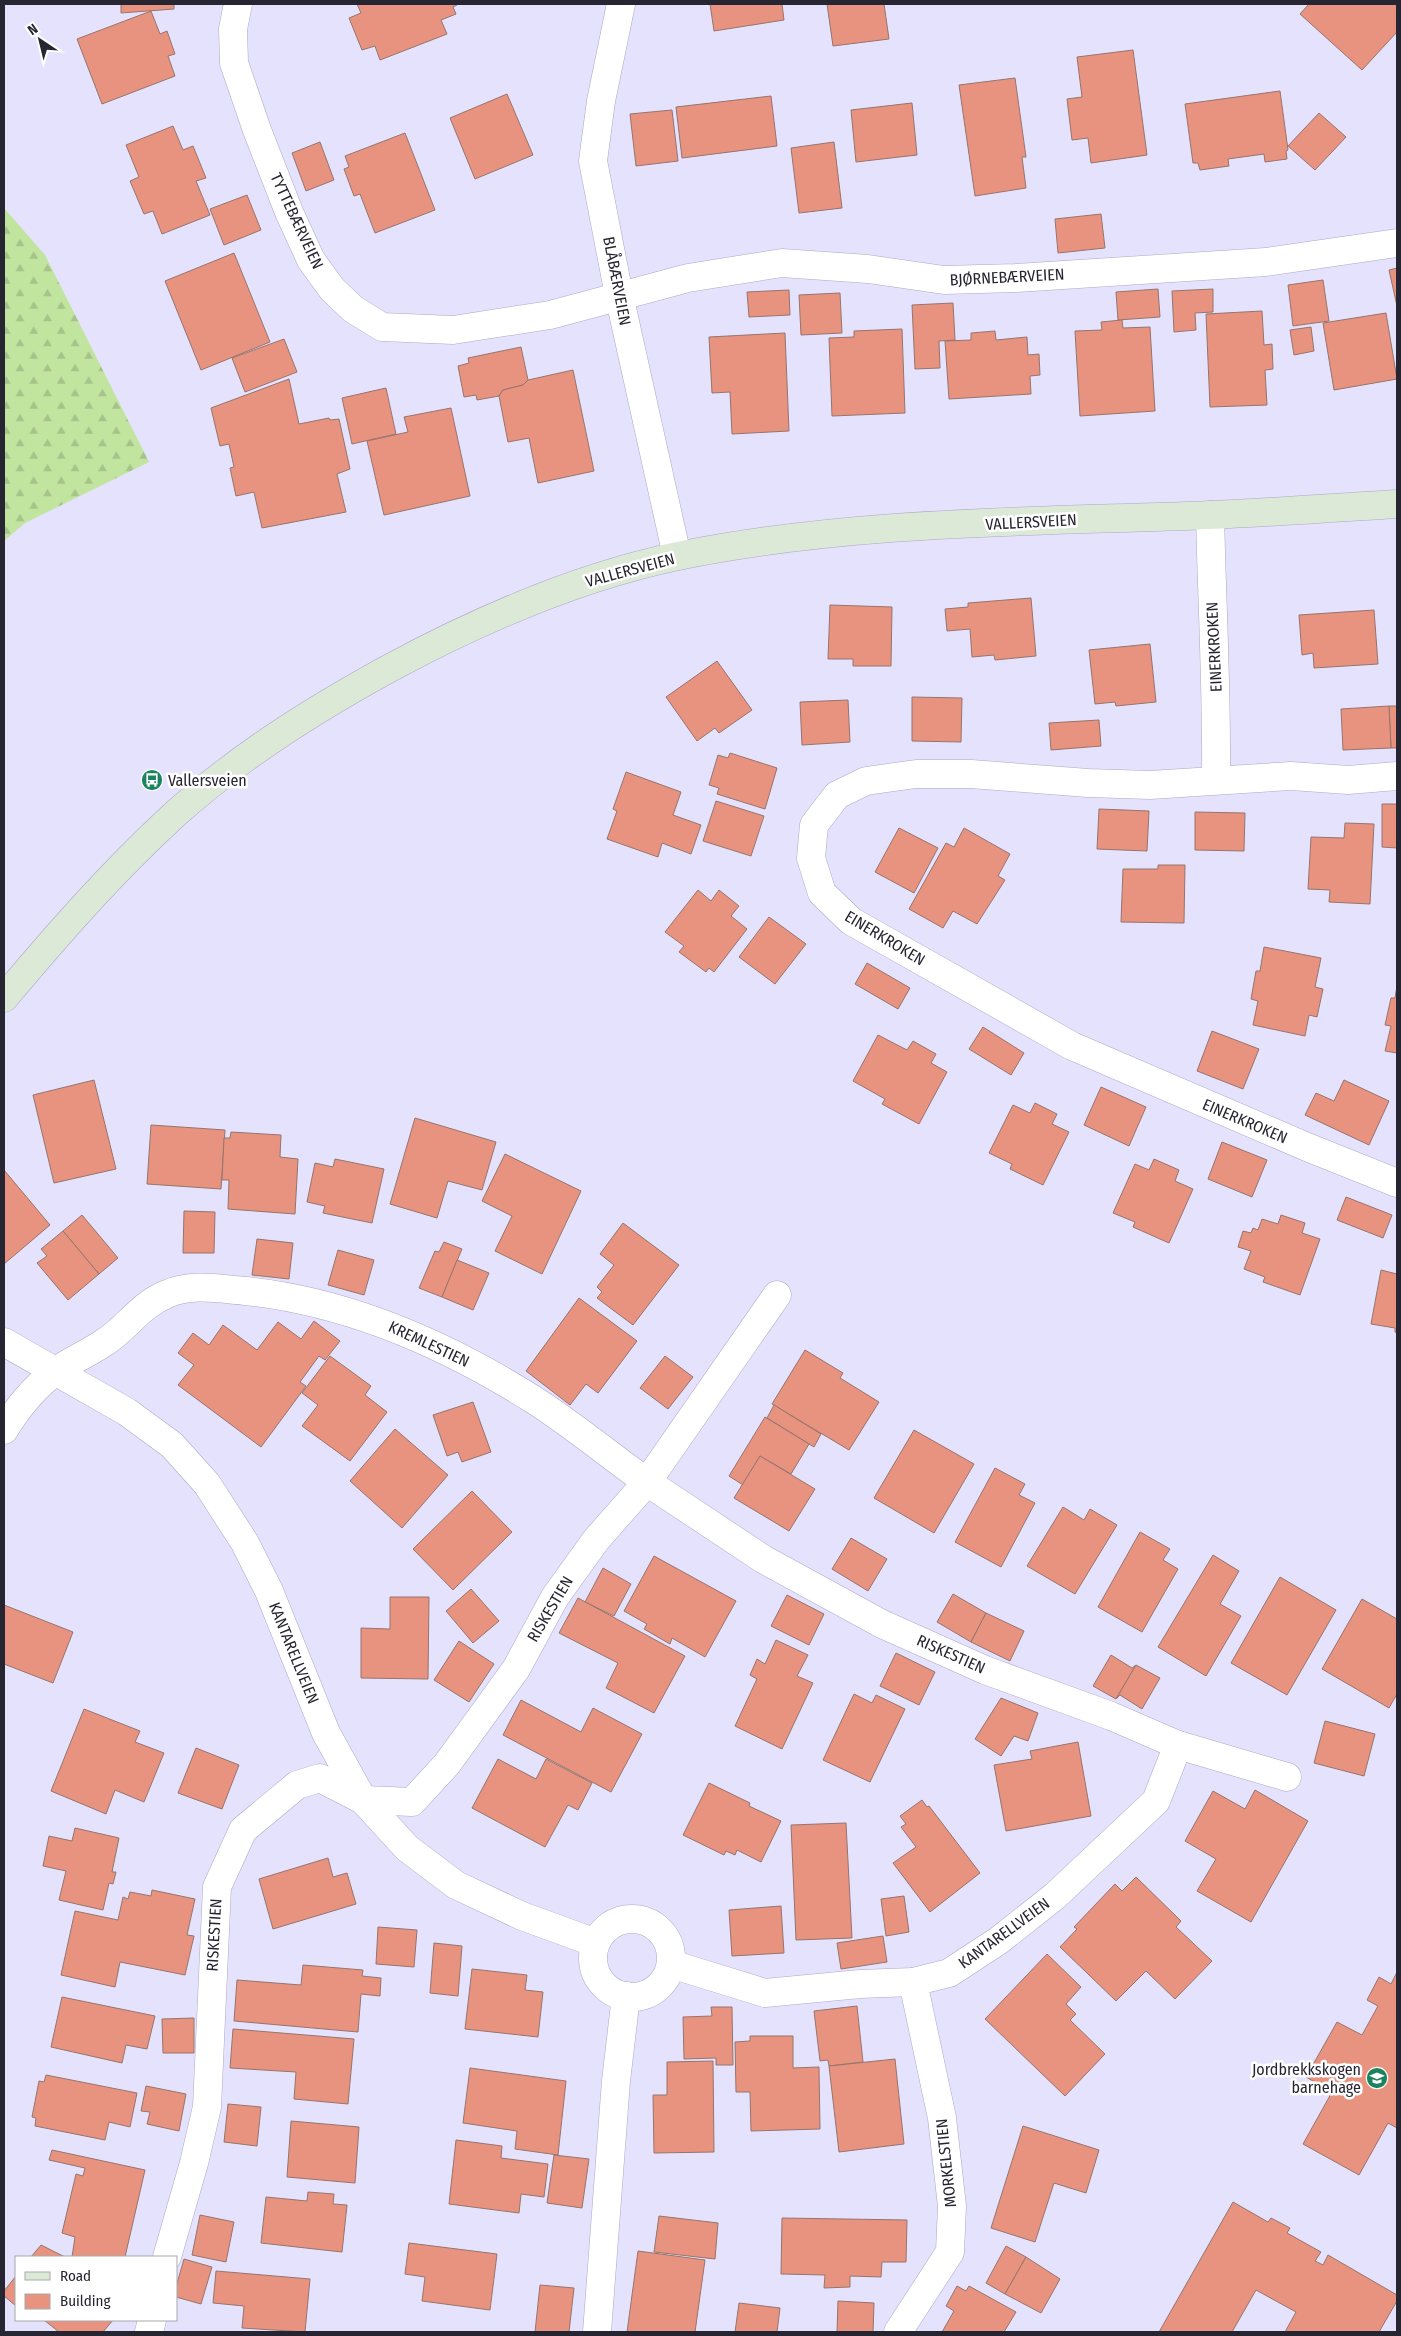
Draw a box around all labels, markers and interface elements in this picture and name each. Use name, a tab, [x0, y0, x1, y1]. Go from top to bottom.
north arrow	[15, 15, 65, 65]
text: N	[25, 20, 41, 39]
street label: TYTTEBÆRVEIEN	[266, 170, 328, 272]
street label: BLÅBÆRVEIEN	[599, 235, 636, 327]
street label: BJØRNEBÆRVEIEN	[949, 265, 1065, 289]
street label: VALLERSVEIEN	[985, 510, 1077, 534]
street label: VALLERSVEIEN	[583, 549, 677, 591]
street label: EINERKROKEN	[1202, 601, 1226, 693]
bus stop icon: Vallersveien	[140, 768, 164, 792]
place label: Vallersveien	[168, 771, 247, 790]
street label: EINERKROKEN	[841, 907, 929, 969]
street label: EINERKROKEN	[1200, 1095, 1290, 1147]
street label: KREMLESTIEN	[386, 1317, 472, 1371]
street label: RISKESTIEN	[523, 1573, 577, 1645]
street label: KANTARELLVEIEN	[265, 1599, 323, 1707]
street label: RISKESTIEN	[914, 1630, 988, 1678]
street label: KANTARELLVEIEN	[955, 1894, 1053, 1972]
street label: RISKESTIEN	[203, 1898, 225, 1972]
place label: Jordbrekkskogen barnehage	[1252, 2060, 1361, 2097]
school or university icon: Jordbrekkskogen barnehage	[1365, 2066, 1389, 2090]
street label: MORKELSTIEN	[932, 2118, 960, 2208]
legend	[15, 2256, 178, 2321]
text: Road	[60, 2267, 91, 2285]
text: Building	[60, 2292, 111, 2310]

